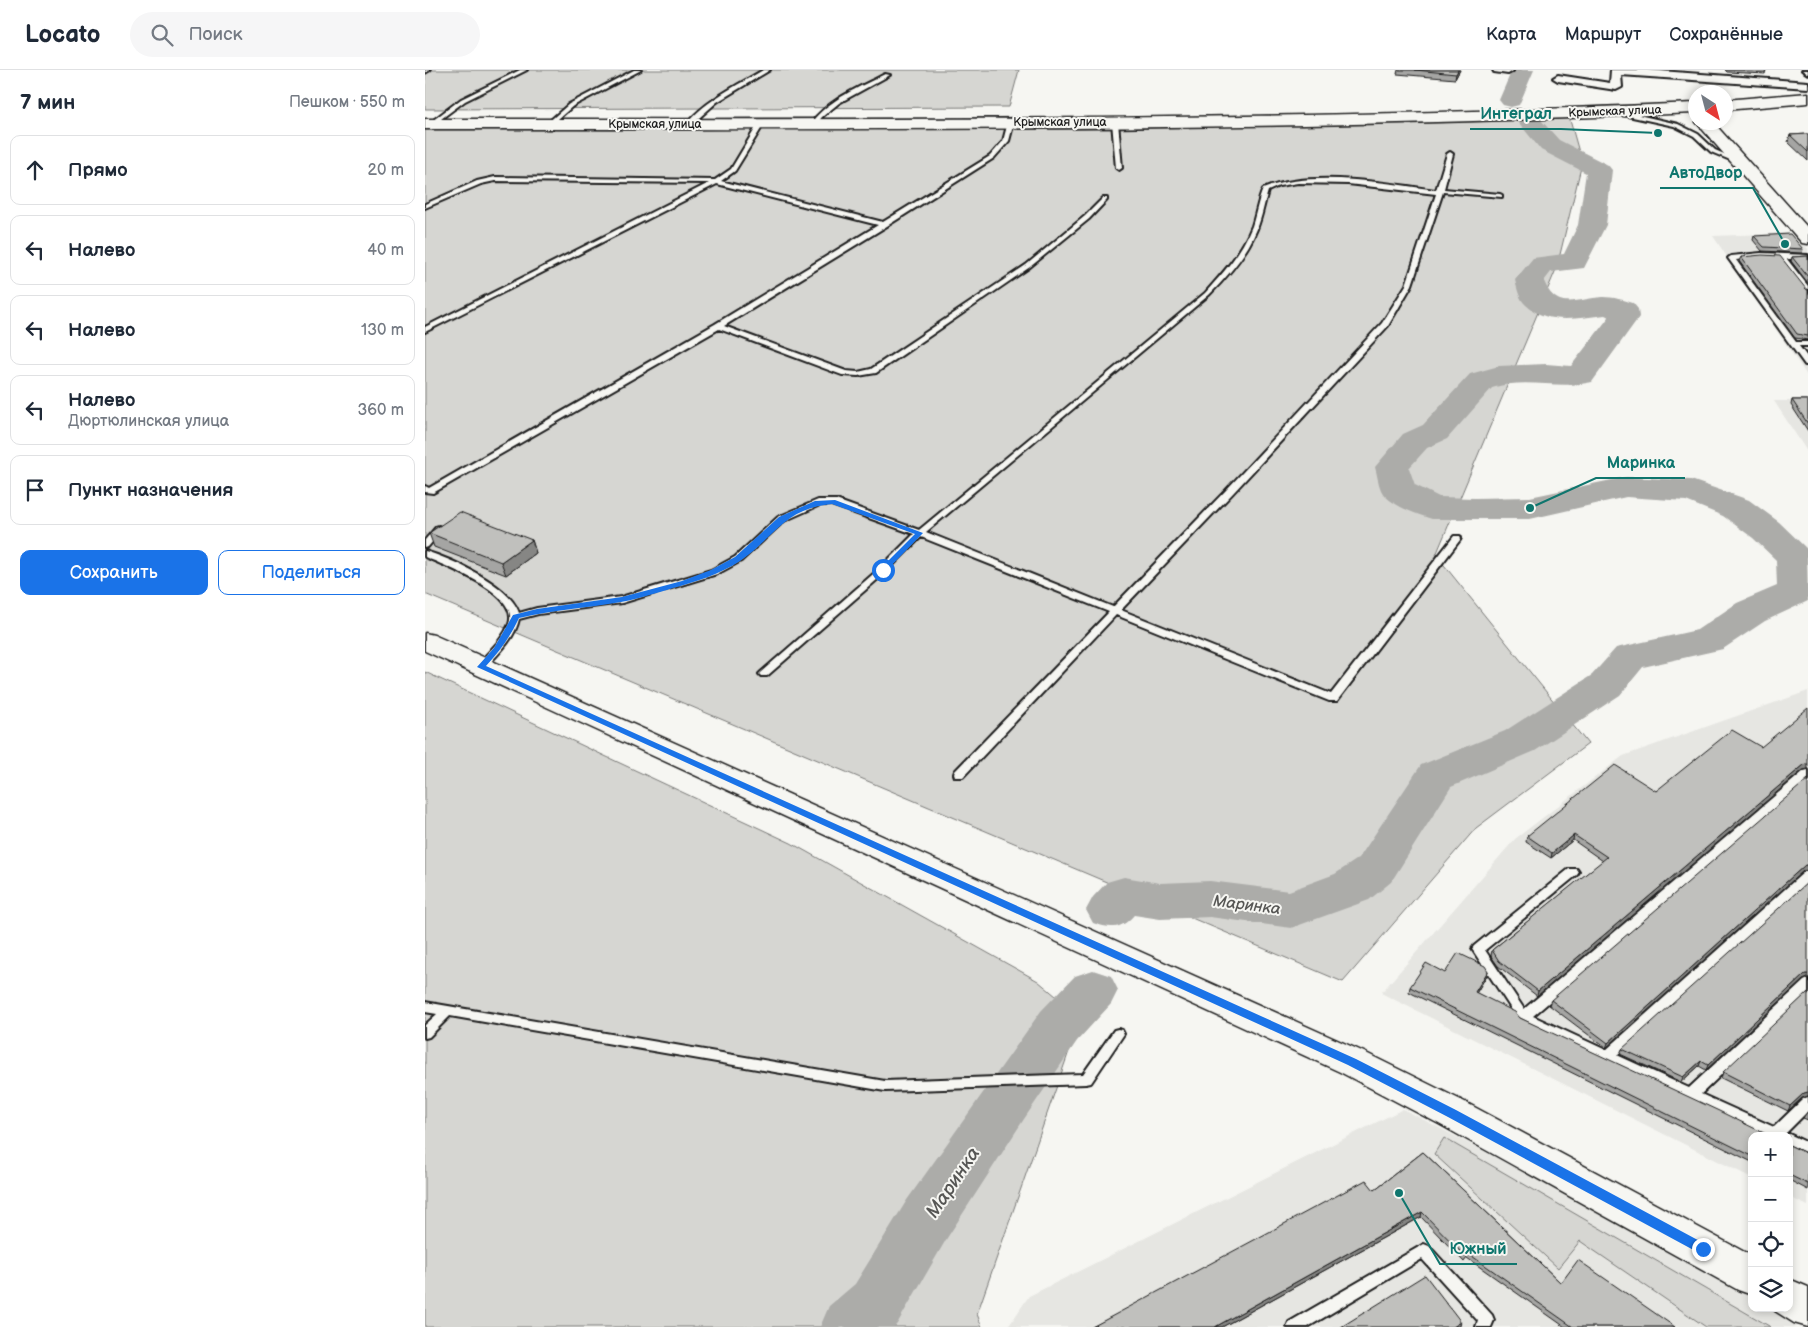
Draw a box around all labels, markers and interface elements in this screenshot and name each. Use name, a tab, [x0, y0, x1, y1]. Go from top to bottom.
search box	[130, 12, 480, 57]
text: Locato	[25, 20, 100, 49]
icon: search	[148, 21, 176, 49]
text: Поиск	[188, 23, 243, 46]
text: Карта	[1486, 24, 1537, 45]
text: Маршрут	[1565, 24, 1641, 45]
text: Сохранённые	[1669, 24, 1783, 45]
north arrow	[1688, 85, 1733, 130]
text: 7 мин	[20, 90, 75, 115]
text: Пешком · 550 m	[289, 93, 405, 112]
callout: Интеграл	[1470, 98, 1561, 129]
street label: Крымская улица	[1568, 102, 1662, 121]
text: Интеграл	[1480, 105, 1552, 124]
street label: Крымская улица	[1013, 115, 1107, 130]
street label: Крымская улица	[608, 117, 702, 132]
icon: ahead	[21, 156, 49, 184]
callout: АвтоДвор	[1660, 157, 1753, 188]
text: Прямо	[68, 159, 128, 182]
text: 20 m	[368, 161, 404, 180]
text: АвтоДвор	[1669, 164, 1743, 183]
icon: left	[21, 236, 49, 264]
text: Налево	[68, 239, 135, 262]
text: 40 m	[367, 241, 404, 260]
icon: left	[21, 316, 49, 344]
text: Налево	[68, 319, 135, 342]
text: 130 m	[361, 321, 404, 340]
text: Налево	[68, 389, 135, 412]
icon: left	[21, 396, 49, 424]
text: 360 m	[357, 401, 404, 420]
text: Дюртюлинская улица	[68, 412, 229, 431]
callout: Маринка	[1596, 447, 1685, 478]
text: Маринка	[1607, 454, 1676, 473]
icon: arrive	[21, 476, 49, 504]
text: Пункт назначения	[68, 479, 233, 502]
button: Сохранить	[20, 550, 208, 595]
button: Поделиться	[218, 550, 405, 595]
route start	[872, 559, 895, 582]
water label: Маринка	[1212, 892, 1282, 919]
map controls	[1748, 1132, 1793, 1312]
button: +	[1748, 1132, 1793, 1177]
water label: Маринка	[921, 1143, 985, 1223]
button: −	[1748, 1177, 1793, 1222]
button: locate	[1748, 1222, 1793, 1267]
callout: Южный	[1440, 1233, 1517, 1264]
route end	[1692, 1238, 1715, 1261]
text: Южный	[1449, 1240, 1507, 1259]
button: layers	[1748, 1267, 1793, 1312]

